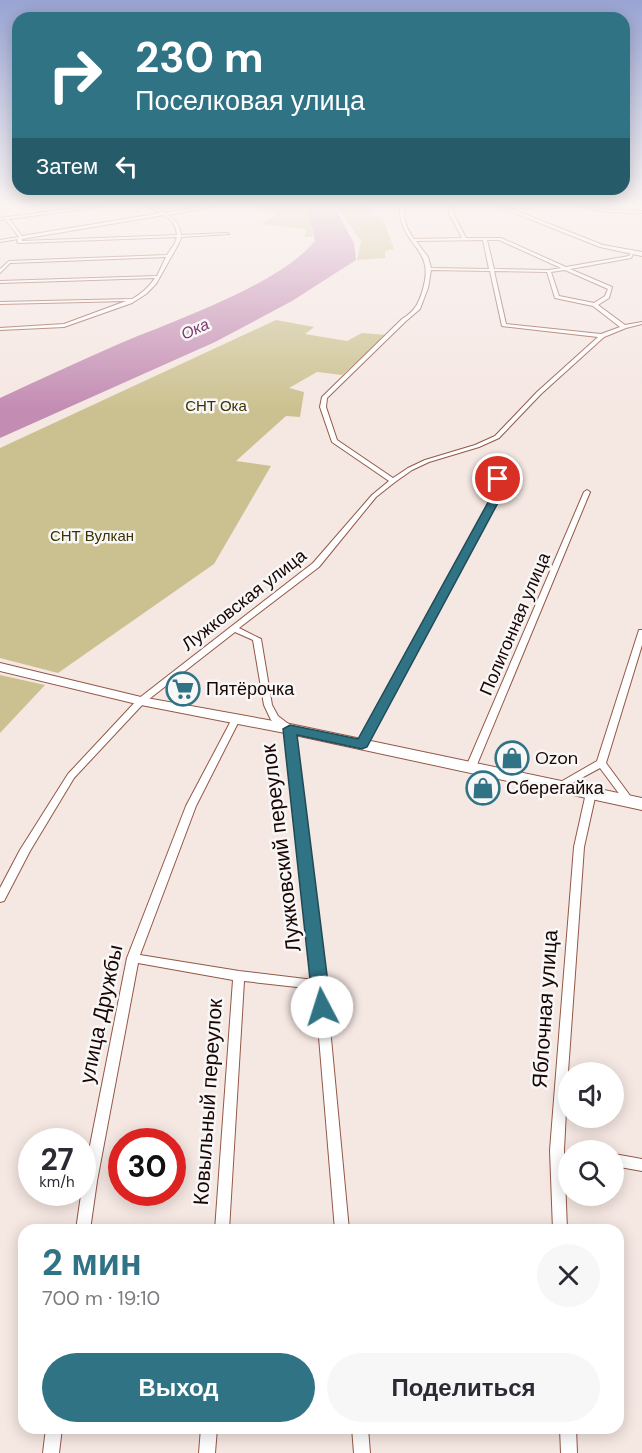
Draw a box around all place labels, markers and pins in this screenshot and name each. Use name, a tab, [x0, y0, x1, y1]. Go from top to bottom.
pin	[472, 453, 523, 504]
supermarket icon: Пятёрочка	[165, 671, 201, 707]
place label: Пятёрочка	[206, 677, 295, 701]
shop icon: Ozon	[494, 740, 530, 776]
place label: Ozon	[535, 746, 578, 770]
shop icon: Сберегайка	[465, 770, 501, 806]
place label: Сберегайка	[506, 776, 605, 800]

